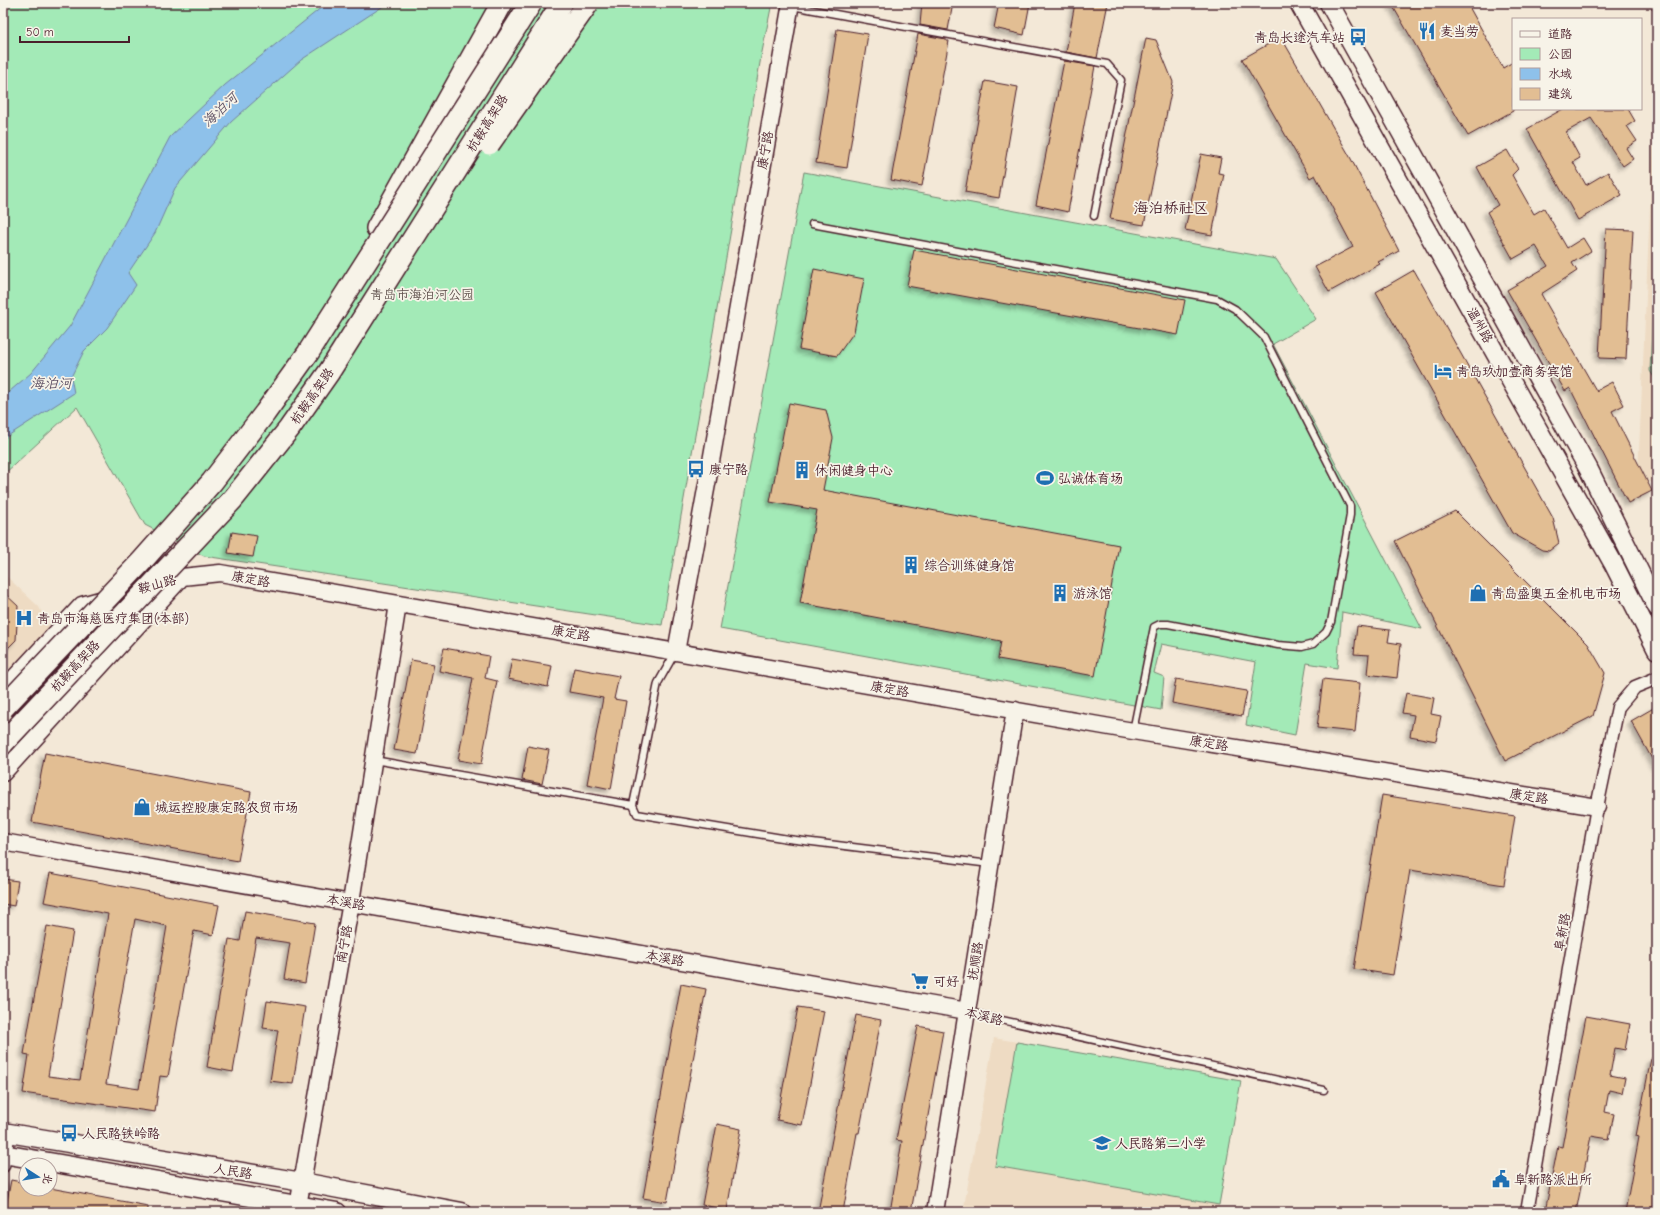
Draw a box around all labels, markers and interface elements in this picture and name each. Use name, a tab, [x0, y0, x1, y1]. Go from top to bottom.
scale bar	[20, 18, 129, 44]
legend	[1512, 18, 1642, 110]
restaurant icon: 麦当劳	[1417, 21, 1437, 41]
place label: 麦当劳	[1440, 24, 1479, 39]
text: 50 m	[26, 25, 54, 39]
bus stop icon: 青岛长途汽车站	[1348, 27, 1368, 47]
text: 道路	[1548, 27, 1572, 41]
place label: 青岛长途汽车站	[1254, 30, 1345, 45]
text: 公园	[1548, 47, 1572, 61]
text: 水域	[1548, 67, 1572, 81]
text: 建筑	[1548, 87, 1572, 101]
water label: 海泊河	[199, 88, 243, 131]
street label: 杭鞍高架路	[463, 91, 511, 155]
street label: 康宁路	[754, 129, 776, 171]
district label: 海泊桥社区	[1133, 199, 1209, 217]
park label: 青岛市海泊河公园	[370, 287, 474, 302]
street label: 温州路	[1464, 304, 1496, 346]
hotel icon: 青岛玖加壹商务宾馆	[1433, 361, 1453, 381]
place label: 青岛玖加壹商务宾馆	[1456, 364, 1573, 379]
street label: 杭鞍高架路	[287, 365, 337, 427]
water label: 海泊河	[30, 375, 74, 392]
bus stop icon: 康宁路	[686, 459, 706, 479]
building icon: 休闲健身中心	[792, 460, 812, 480]
place label: 康宁路	[709, 462, 748, 477]
place label: 休闲健身中心	[815, 463, 893, 478]
sports icon: 弘诚体育场	[1035, 468, 1055, 488]
place label: 弘诚体育场	[1058, 471, 1123, 486]
building icon: 综合训练健身馆	[901, 555, 921, 575]
place label: 综合训练健身馆	[924, 558, 1015, 573]
street label: 康定路	[230, 568, 272, 590]
street label: 鞍山路	[136, 572, 178, 596]
building icon: 游泳馆	[1050, 583, 1070, 603]
shop icon: 青岛盛奥五金机电市场	[1468, 583, 1488, 603]
place label: 游泳馆	[1073, 586, 1112, 601]
place label: 青岛盛奥五金机电市场	[1491, 586, 1621, 601]
hospital icon: 青岛市海慈医疗集团(本部)	[14, 608, 34, 628]
place label: 青岛市海慈医疗集团(本部)	[37, 611, 189, 626]
street label: 康定路	[550, 622, 592, 644]
street label: 杭鞍高架路	[47, 637, 103, 695]
street label: 康定路	[869, 678, 911, 700]
street label: 康定路	[1189, 733, 1229, 753]
street label: 康定路	[1509, 786, 1549, 806]
shop icon: 城运控股康定路农贸市场	[132, 797, 152, 817]
place label: 城运控股康定路农贸市场	[155, 800, 298, 815]
street label: 本溪路	[325, 891, 367, 913]
street label: 阜新路	[1551, 911, 1573, 953]
street label: 南宁路	[333, 923, 355, 965]
street label: 抚顺路	[965, 941, 985, 981]
street label: 本溪路	[644, 947, 686, 969]
supermarket icon: 可好	[910, 971, 930, 991]
place label: 可好	[933, 974, 959, 989]
street label: 本溪路	[963, 1004, 1005, 1028]
bus stop icon: 人民路铁岭路	[59, 1123, 79, 1143]
place label: 人民路铁岭路	[82, 1126, 160, 1141]
school or university icon: 人民路第二小学	[1092, 1133, 1112, 1153]
place label: 人民路第二小学	[1115, 1136, 1206, 1151]
north arrow	[18, 1157, 58, 1197]
street label: 人民路	[213, 1161, 253, 1181]
public building icon: 阜新路派出所	[1491, 1169, 1511, 1189]
text: 北	[40, 1172, 55, 1186]
place label: 阜新路派出所	[1514, 1172, 1592, 1187]

